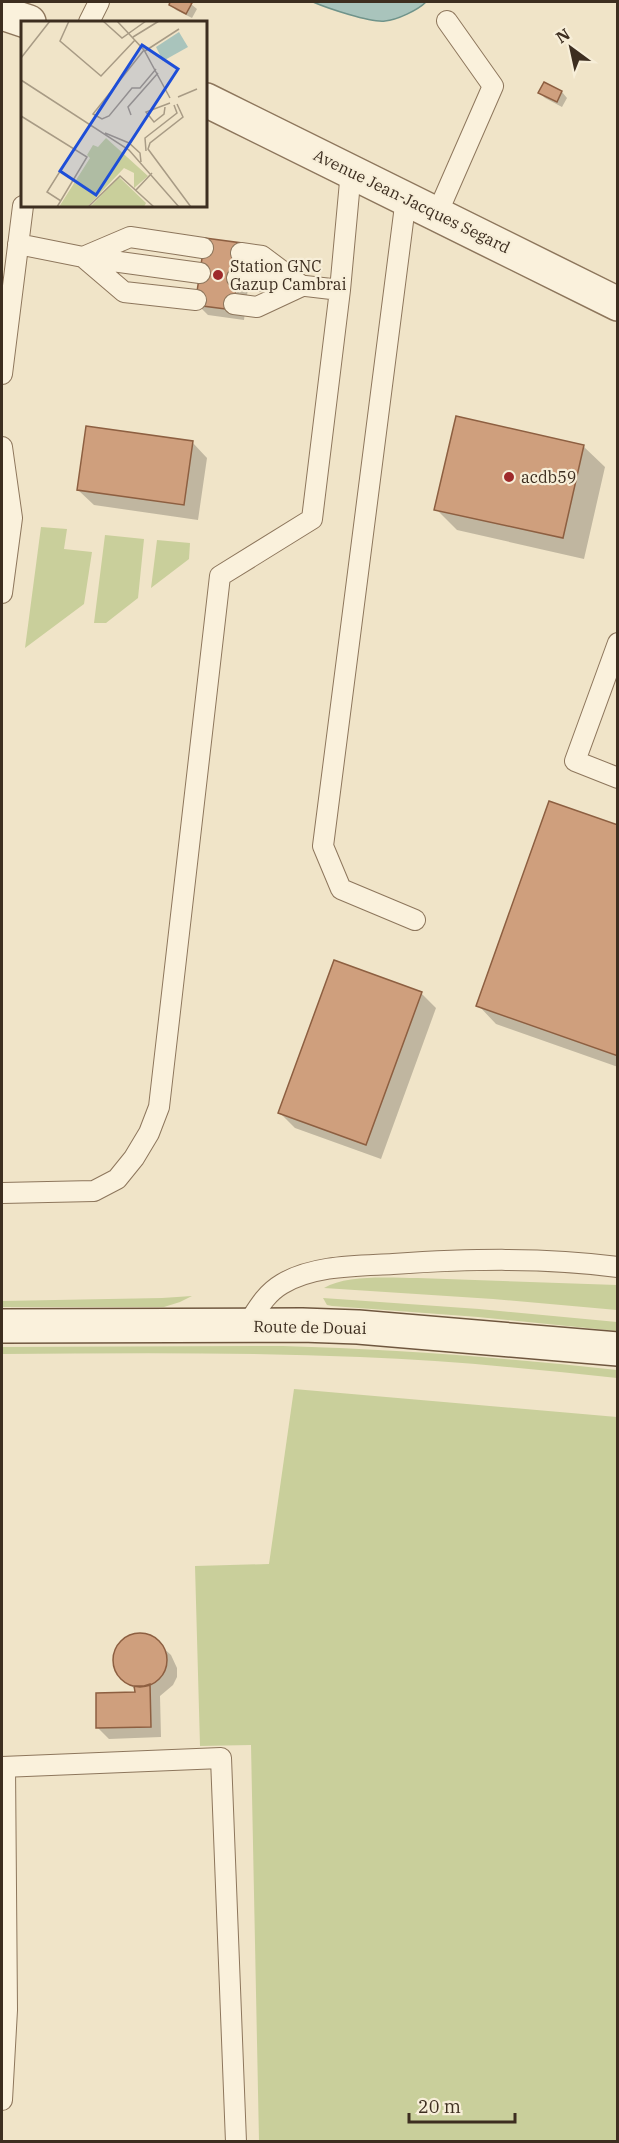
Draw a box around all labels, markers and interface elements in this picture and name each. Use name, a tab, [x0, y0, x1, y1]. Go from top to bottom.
north arrow	[541, 18, 601, 78]
inset map	[21, 21, 207, 207]
text: N	[552, 24, 574, 47]
street label: Avenue Jean-Jacques Segard	[310, 145, 514, 258]
place label: Station GNC Gazup Cambrai	[230, 256, 347, 294]
marker: Station GNC Gazup Cambrai	[211, 268, 225, 282]
place label: acdb59	[521, 467, 576, 487]
marker: acdb59	[502, 470, 516, 484]
street label: Route de Douai	[253, 1316, 367, 1338]
scale bar	[409, 2086, 516, 2124]
text: 20 m	[418, 2095, 461, 2118]

